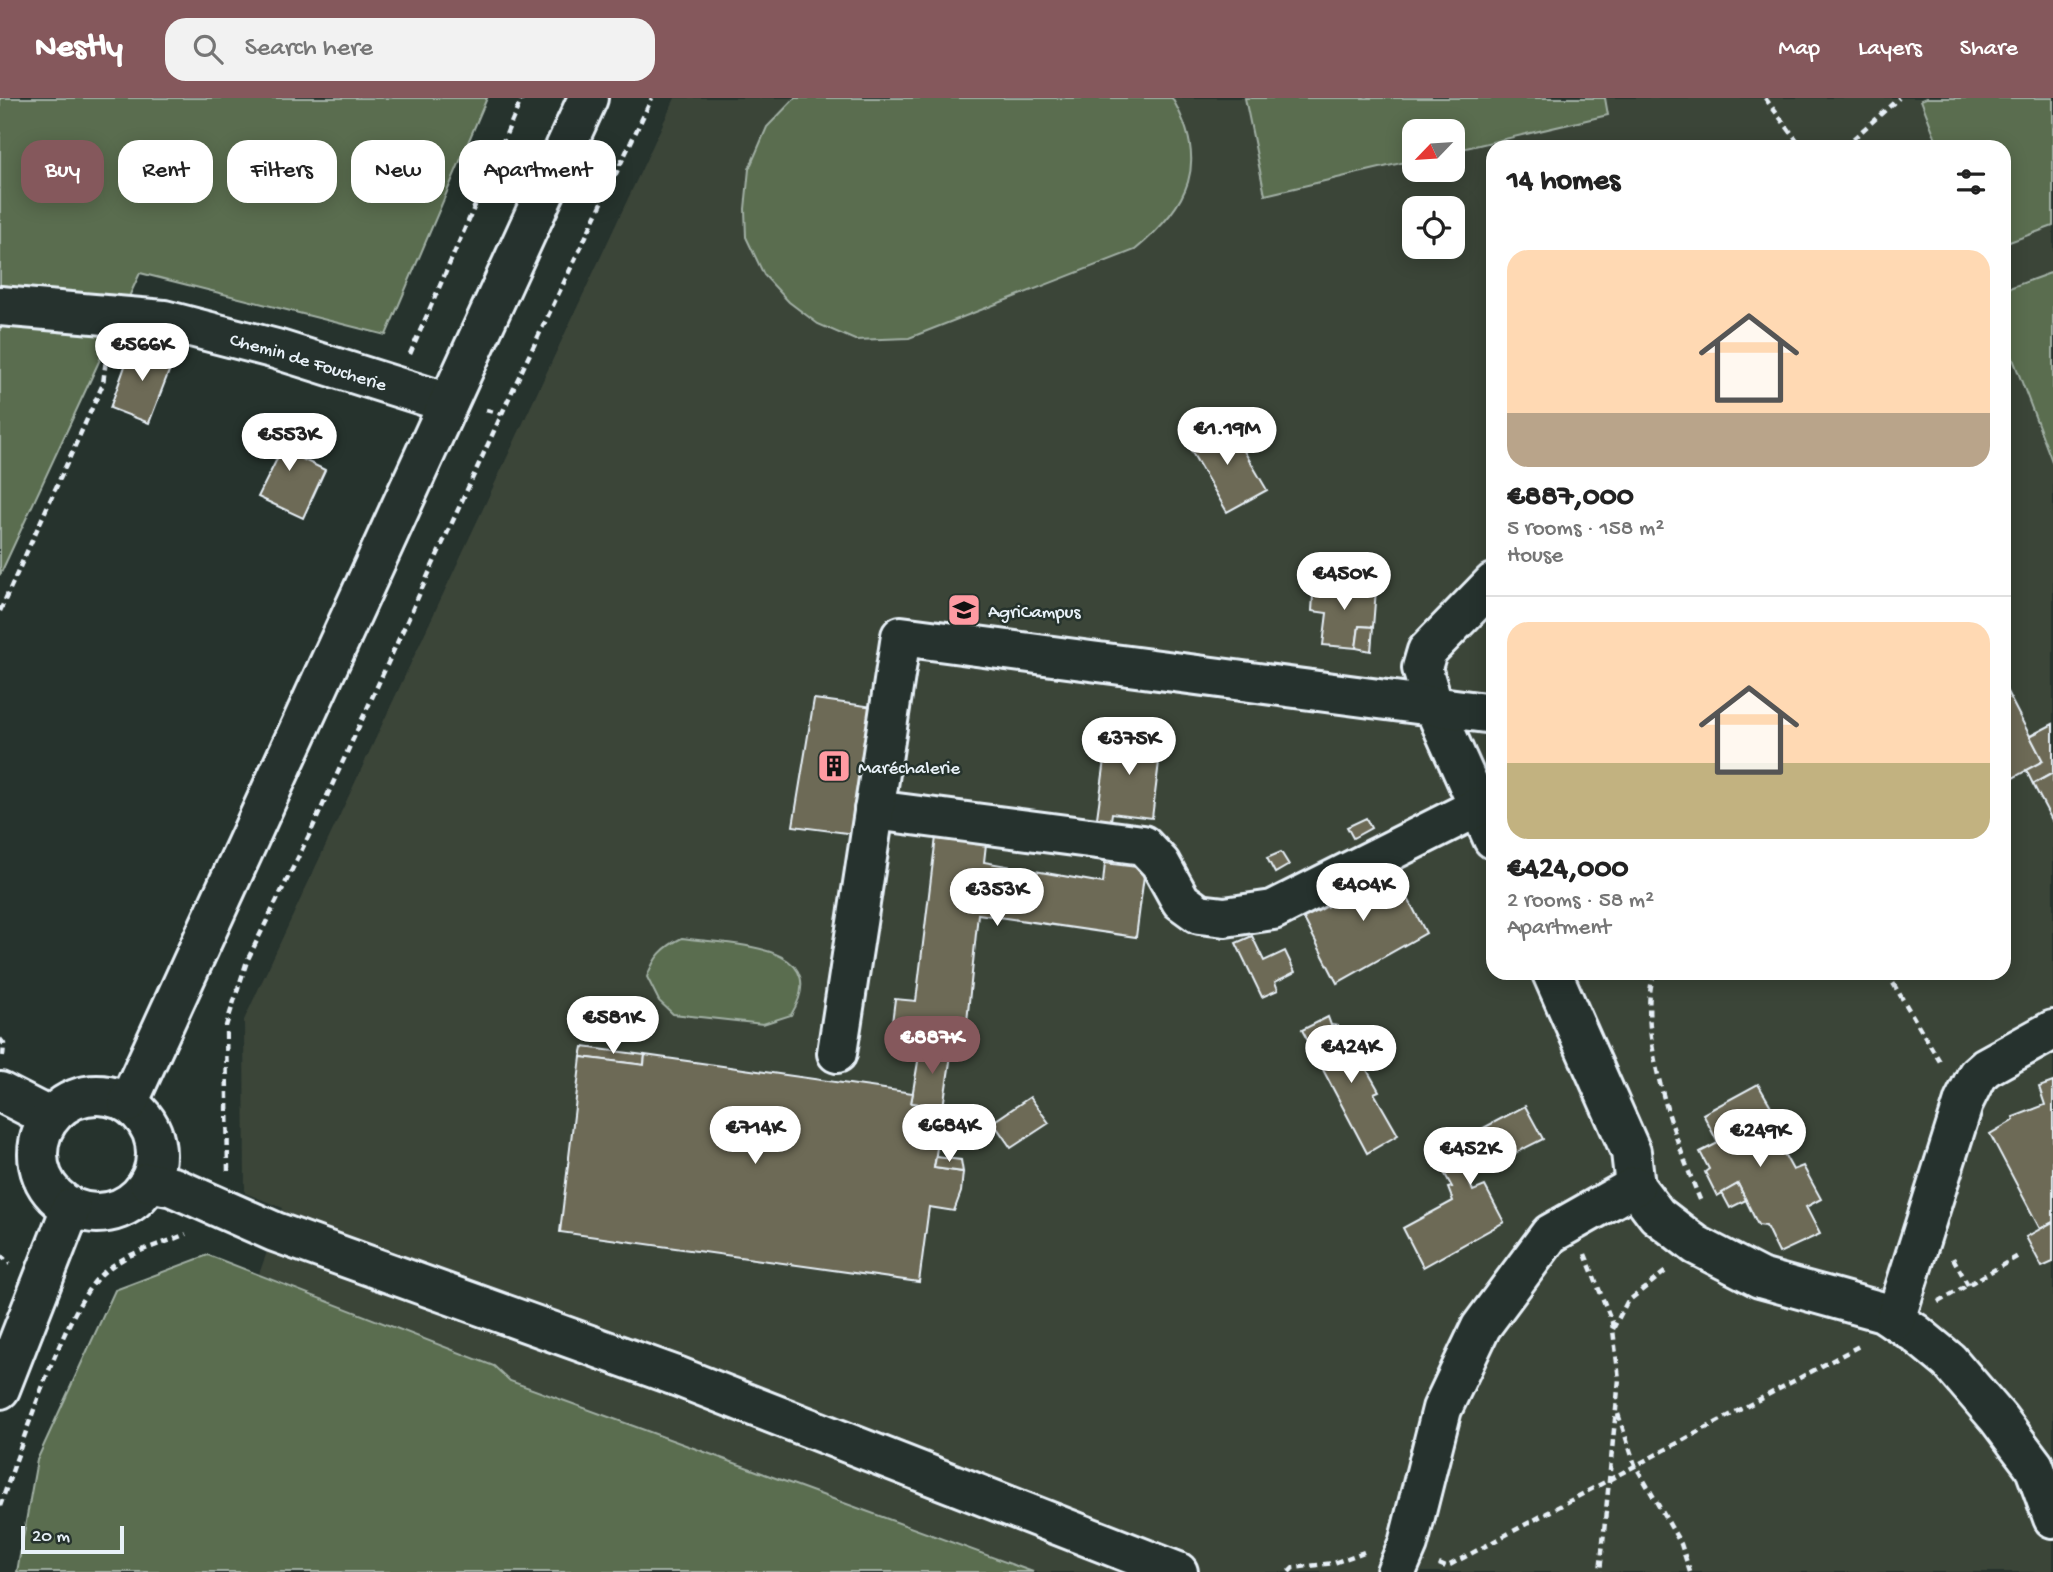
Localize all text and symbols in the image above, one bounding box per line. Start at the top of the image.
search box [165,18,655,81]
text: Nestly [35,30,123,68]
icon: search [189,30,227,68]
text: Search here [245,34,373,65]
text: Map [1778,35,1820,64]
text: Layers [1858,35,1922,64]
text: Share [1960,35,2018,64]
north arrow [1402,119,1465,182]
map controls [1402,119,1465,259]
chip: Buy [21,140,104,203]
chip: Rent [118,140,213,203]
chip: Filters [227,140,337,203]
chip: New [351,140,445,203]
chip: Apartment [459,140,616,203]
icon: filters [1952,163,1990,201]
text: 14 homes [1507,165,1620,200]
button: locate [1402,196,1465,259]
icon: home [1686,295,1812,421]
pin: €566K [93,324,191,383]
street label: Chemin de Foucherie [227,330,389,398]
text: €566K [111,332,173,359]
pin: €1.19M [1170,408,1284,467]
pin: €553K [240,414,338,473]
text: €1.19M [1194,416,1260,443]
text: €553K [258,422,320,449]
text: €887,000 [1507,481,1634,516]
text: 5 rooms · 158 m² [1507,516,1664,543]
text: House [1507,543,1563,570]
pin: €450K [1295,552,1393,612]
text: €450K [1313,561,1375,588]
school or university icon: AgriCampus [945,591,983,629]
place label: AgriCampus [988,602,1081,625]
icon: home [1686,667,1812,793]
pin: €375K [1080,718,1178,777]
text: €375K [1098,726,1160,753]
building icon: Maréchalerie [815,747,853,785]
place label: Maréchalerie [858,758,960,781]
text: €424,000 [1507,853,1628,888]
pin: €404K [1314,864,1412,923]
pin: €353K [948,868,1046,928]
text: €404K [1332,872,1394,899]
text: €353K [966,877,1028,904]
text: 2 rooms · 58 m² [1507,888,1654,915]
text: Apartment [1507,915,1611,942]
pin: €581K [564,996,662,1056]
text: €581K [583,1005,643,1032]
pin: €887K [883,1016,981,1076]
text: €887K [900,1025,964,1052]
pin: €424K [1302,1026,1400,1085]
text: €424K [1321,1034,1381,1061]
pin: €684K [900,1104,998,1164]
pin: €714K [706,1107,804,1166]
pin: €249K [1711,1110,1809,1169]
text: €684K [918,1113,980,1140]
text: €714K [726,1115,784,1142]
text: €249K [1730,1118,1790,1145]
pin: €452K [1421,1128,1519,1187]
text: €452K [1440,1136,1500,1163]
scale bar [21,1523,124,1555]
text: 20 m [32,1526,70,1549]

